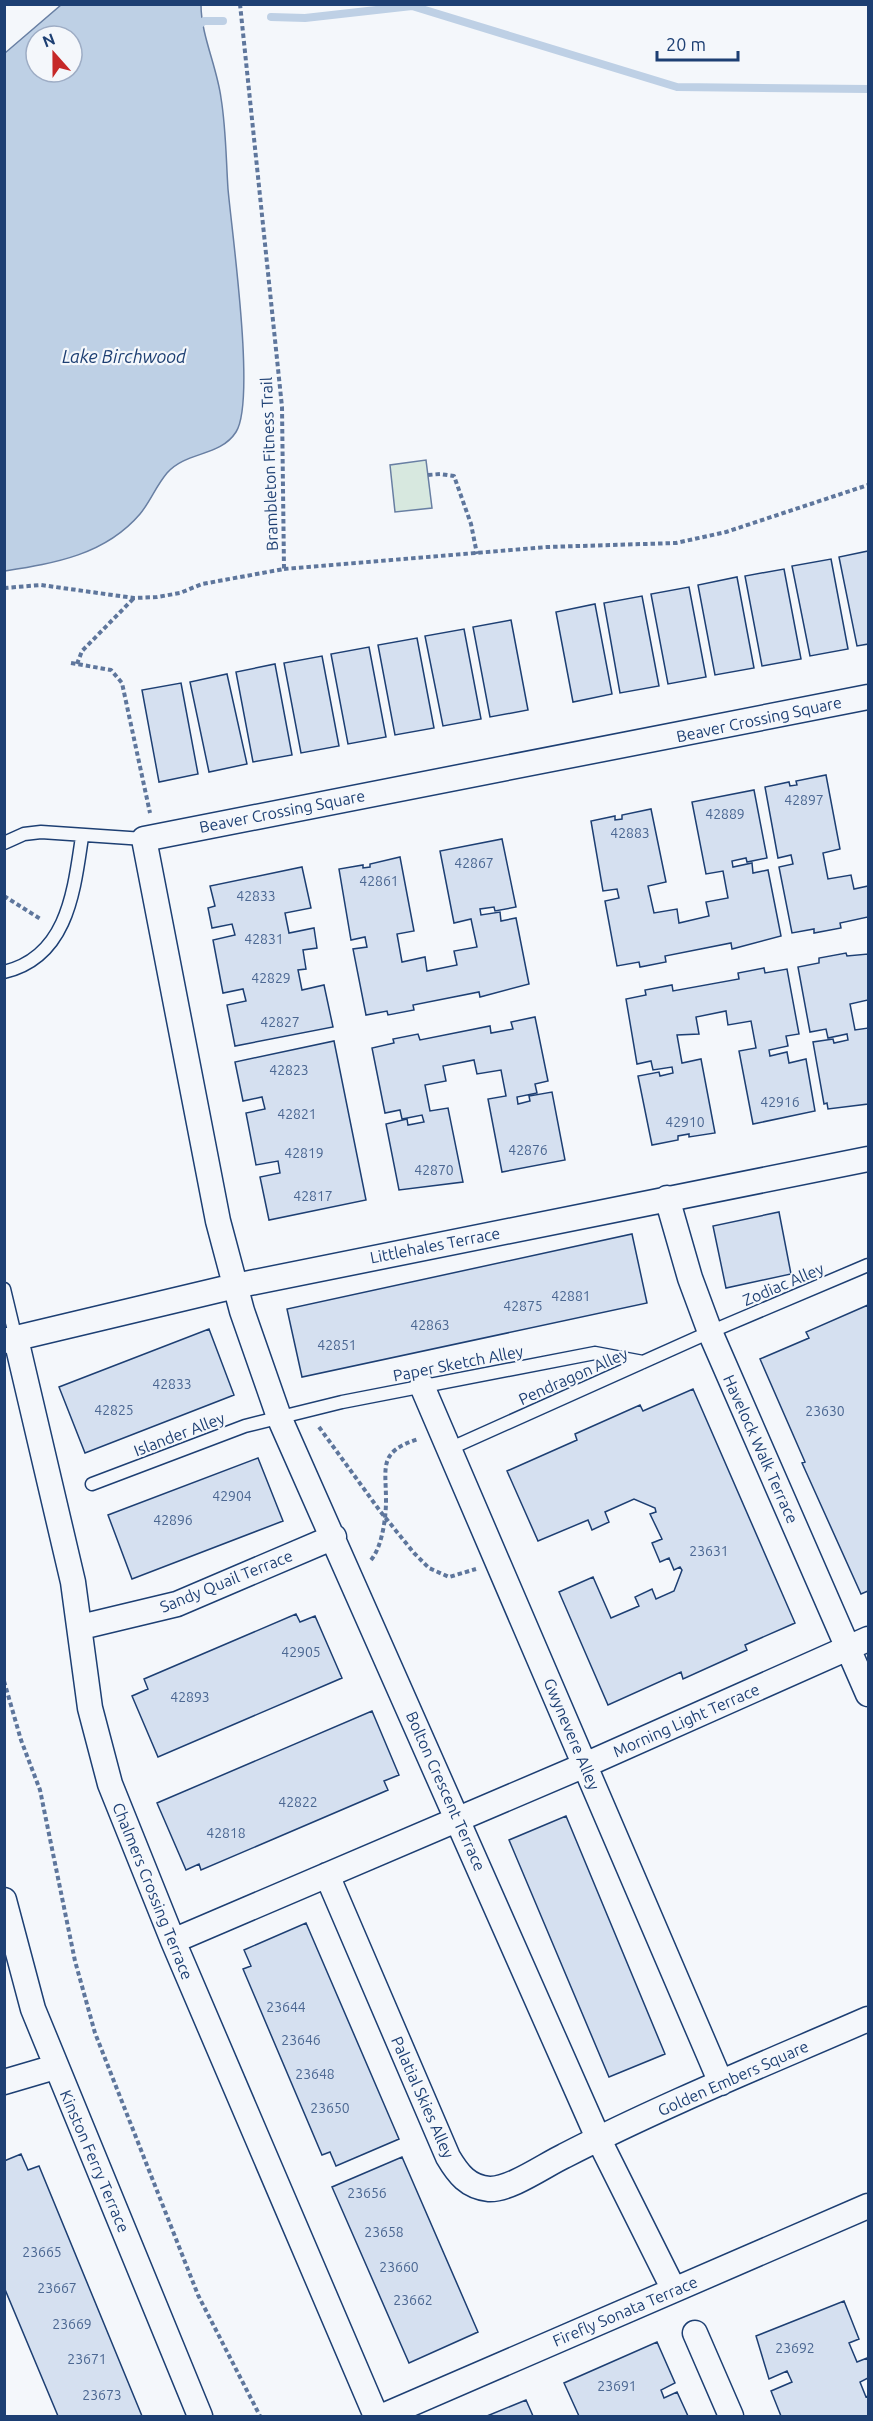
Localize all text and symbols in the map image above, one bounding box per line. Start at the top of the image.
north arrow [24,24,84,84]
scale bar [657,24,738,62]
text: N [40,29,57,51]
text: 20 m [666,34,706,54]
water label: Lake Birchwood [62,346,187,366]
street label: Brambleton Fitness Trail [257,377,281,551]
street label: Beaver Crossing Square [675,693,843,745]
street label: Beaver Crossing Square [198,786,366,836]
house number: 42897 [784,792,824,808]
house number: 42889 [705,806,745,822]
house number: 42883 [610,825,650,841]
house number: 42867 [454,855,494,871]
house number: 42861 [359,873,399,889]
house number: 42833 [236,888,276,904]
house number: 42831 [244,931,284,947]
house number: 42829 [251,970,291,986]
house number: 42827 [260,1014,300,1030]
house number: 42823 [269,1062,309,1078]
house number: 42916 [760,1094,800,1110]
house number: 42821 [277,1106,317,1122]
house number: 42910 [665,1114,705,1130]
house number: 42876 [508,1142,548,1158]
house number: 42819 [284,1145,324,1161]
house number: 42870 [414,1162,454,1178]
house number: 42817 [293,1188,333,1204]
street label: Littlehales Terrace [368,1224,502,1266]
street label: Zodiac Alley [740,1259,826,1309]
house number: 42881 [551,1288,591,1304]
house number: 42875 [503,1298,543,1314]
house number: 42863 [410,1317,450,1333]
house number: 42851 [317,1337,357,1353]
street label: Paper Sketch Alley [391,1341,525,1384]
street label: Pendragon Alley [516,1344,631,1408]
street label: Havelock Walk Terrace [720,1372,802,1526]
house number: 42833 [152,1376,192,1392]
house number: 42825 [94,1402,134,1418]
house number: 23630 [805,1403,845,1419]
street label: Islander Alley [131,1408,227,1460]
house number: 42904 [212,1488,252,1504]
house number: 42896 [153,1512,193,1528]
house number: 23631 [689,1543,729,1559]
street label: Sandy Quail Terrace [157,1546,295,1616]
house number: 42905 [281,1644,321,1660]
street label: Gwynevere Alley [540,1675,604,1793]
street label: Morning Light Terrace [610,1680,762,1760]
house number: 42893 [170,1689,210,1705]
street label: Bolton Crescent Terrace [403,1709,489,1873]
house number: 42822 [278,1794,318,1810]
street label: Chalmers Crossing Terrace [109,1800,197,1982]
house number: 42818 [206,1825,246,1841]
house number: 23644 [266,1999,306,2015]
house number: 23646 [281,2032,321,2048]
street label: Palatial Skies Alley [388,2033,458,2161]
street label: Golden Embers Square [655,2037,811,2119]
house number: 23648 [295,2066,335,2082]
street label: Kinston Ferry Terrace [57,2087,133,2235]
house number: 23650 [310,2100,350,2116]
house number: 23656 [347,2185,387,2201]
house number: 23658 [364,2224,404,2240]
house number: 23665 [22,2244,62,2260]
house number: 23660 [379,2259,419,2275]
street label: Firefly Sonata Terrace [550,2272,700,2350]
house number: 23667 [37,2280,77,2296]
house number: 23662 [393,2292,433,2308]
house number: 23669 [52,2316,92,2332]
house number: 23692 [775,2340,815,2356]
house number: 23671 [67,2351,107,2367]
house number: 23691 [597,2378,637,2394]
house number: 23673 [82,2387,122,2403]

